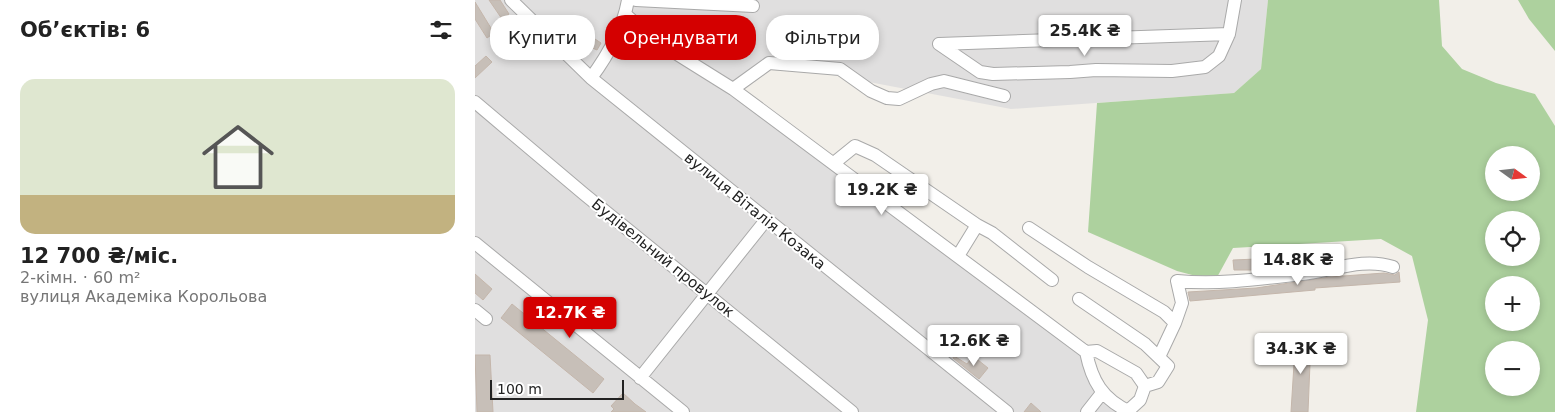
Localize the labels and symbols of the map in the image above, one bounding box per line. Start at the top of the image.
pin: 25.4K ₴ [1039,15,1131,57]
north arrow [1485,146,1540,201]
street label: вулиця Віталія Козака [681,149,829,273]
pin: 19.2K ₴ [836,174,928,216]
street label: Будівельний провулок [588,195,738,321]
pin: 14.8K ₴ [1252,244,1344,286]
pin: 12.7K ₴ [524,296,616,339]
pin: 12.6K ₴ [928,324,1020,367]
pin: 34.3K ₴ [1255,332,1347,375]
scale bar [490,377,624,400]

